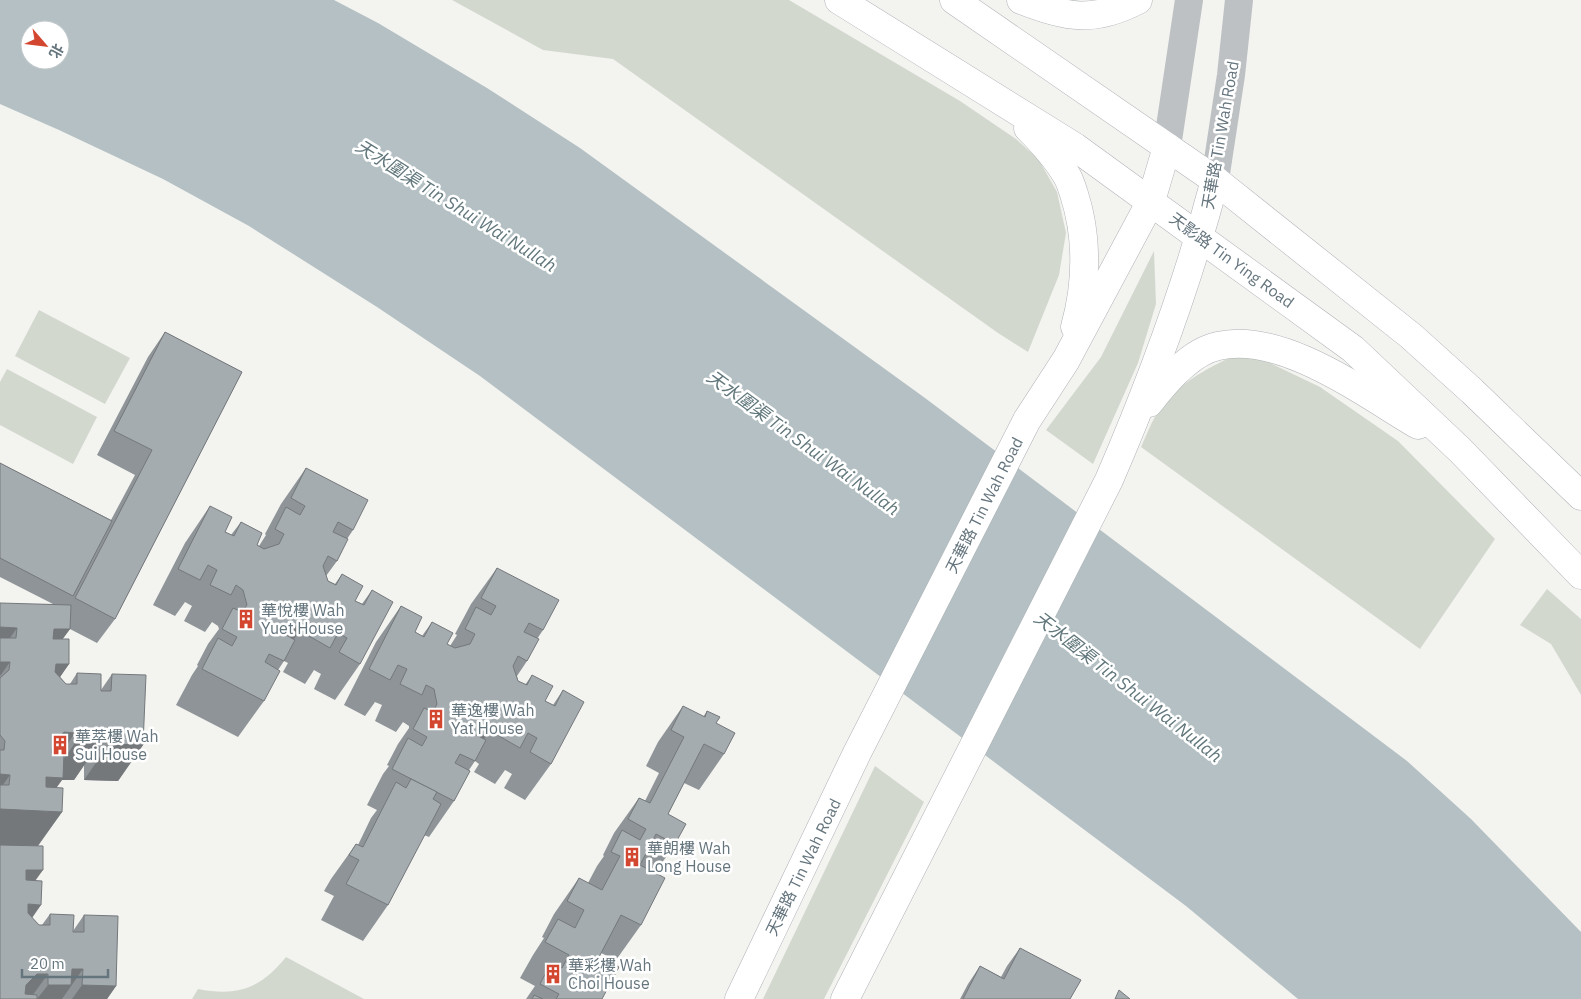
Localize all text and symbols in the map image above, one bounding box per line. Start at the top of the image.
north arrow [20,20,70,70]
text: 北 [45,41,68,62]
street label: 天華路 Tin Wah Road [1197,59,1243,211]
water label: 天水圍渠 Tin Shui Wai Nullah [352,134,561,277]
street label: 天影路 Tin Ying Road [1166,208,1298,312]
water label: 天水圍渠 Tin Shui Wai Nullah [703,365,904,520]
street label: 天華路 Tin Wah Road [941,434,1027,576]
place label: 華悅樓 Wah Yuet House [261,600,345,638]
water label: 天水圍渠 Tin Shui Wai Nullah [1030,606,1227,767]
building icon: 華悅樓 Wah Yuet House [235,608,257,630]
place label: 華逸樓 Wah Yat House [451,700,535,738]
building icon: 華逸樓 Wah Yat House [425,708,447,730]
place label: 華萃樓 Wah Sui House [75,726,159,764]
building icon: 華萃樓 Wah Sui House [49,734,71,756]
street label: 天華路 Tin Wah Road [761,795,845,939]
place label: 華朗樓 Wah Long House [647,838,731,876]
building icon: 華朗樓 Wah Long House [621,846,643,868]
scale bar [22,946,109,978]
text: 20 m [30,954,65,973]
place label: 華彩樓 Wah Choi House [568,955,652,993]
building icon: 華彩樓 Wah Choi House [542,963,564,985]

